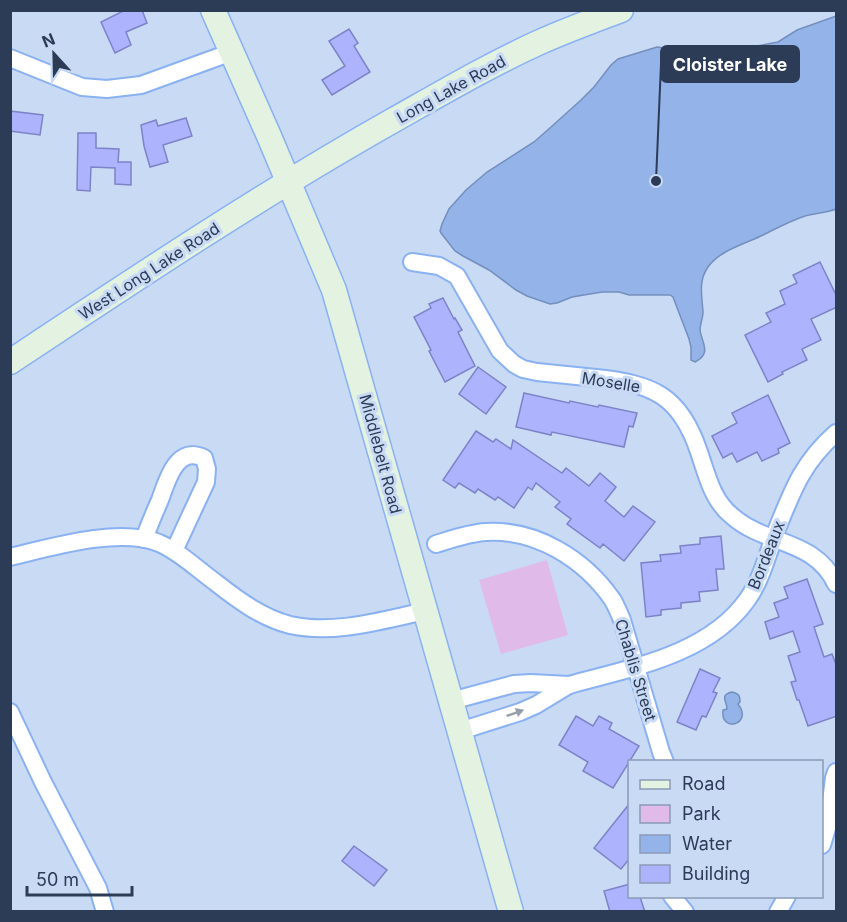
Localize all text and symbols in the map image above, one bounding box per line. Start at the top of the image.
north arrow [24,24,84,84]
text: N [39,29,58,52]
callout: Cloister Lake [661,46,799,82]
street label: Long Lake Road [393,51,509,127]
text: Cloister Lake [673,54,787,75]
street label: West Long Lake Road [75,218,223,324]
street label: Moselle [580,368,642,396]
street label: Middlebelt Road [355,392,407,516]
street label: Bordeaux [743,517,789,592]
street label: Chablis Street [611,616,661,724]
one-way arrow [507,708,525,718]
legend [628,760,823,898]
text: Road [682,773,725,794]
text: Park [682,803,721,824]
text: Water [682,833,732,854]
scale bar [27,859,132,897]
text: Building [682,863,750,884]
text: 50 m [36,869,79,890]

